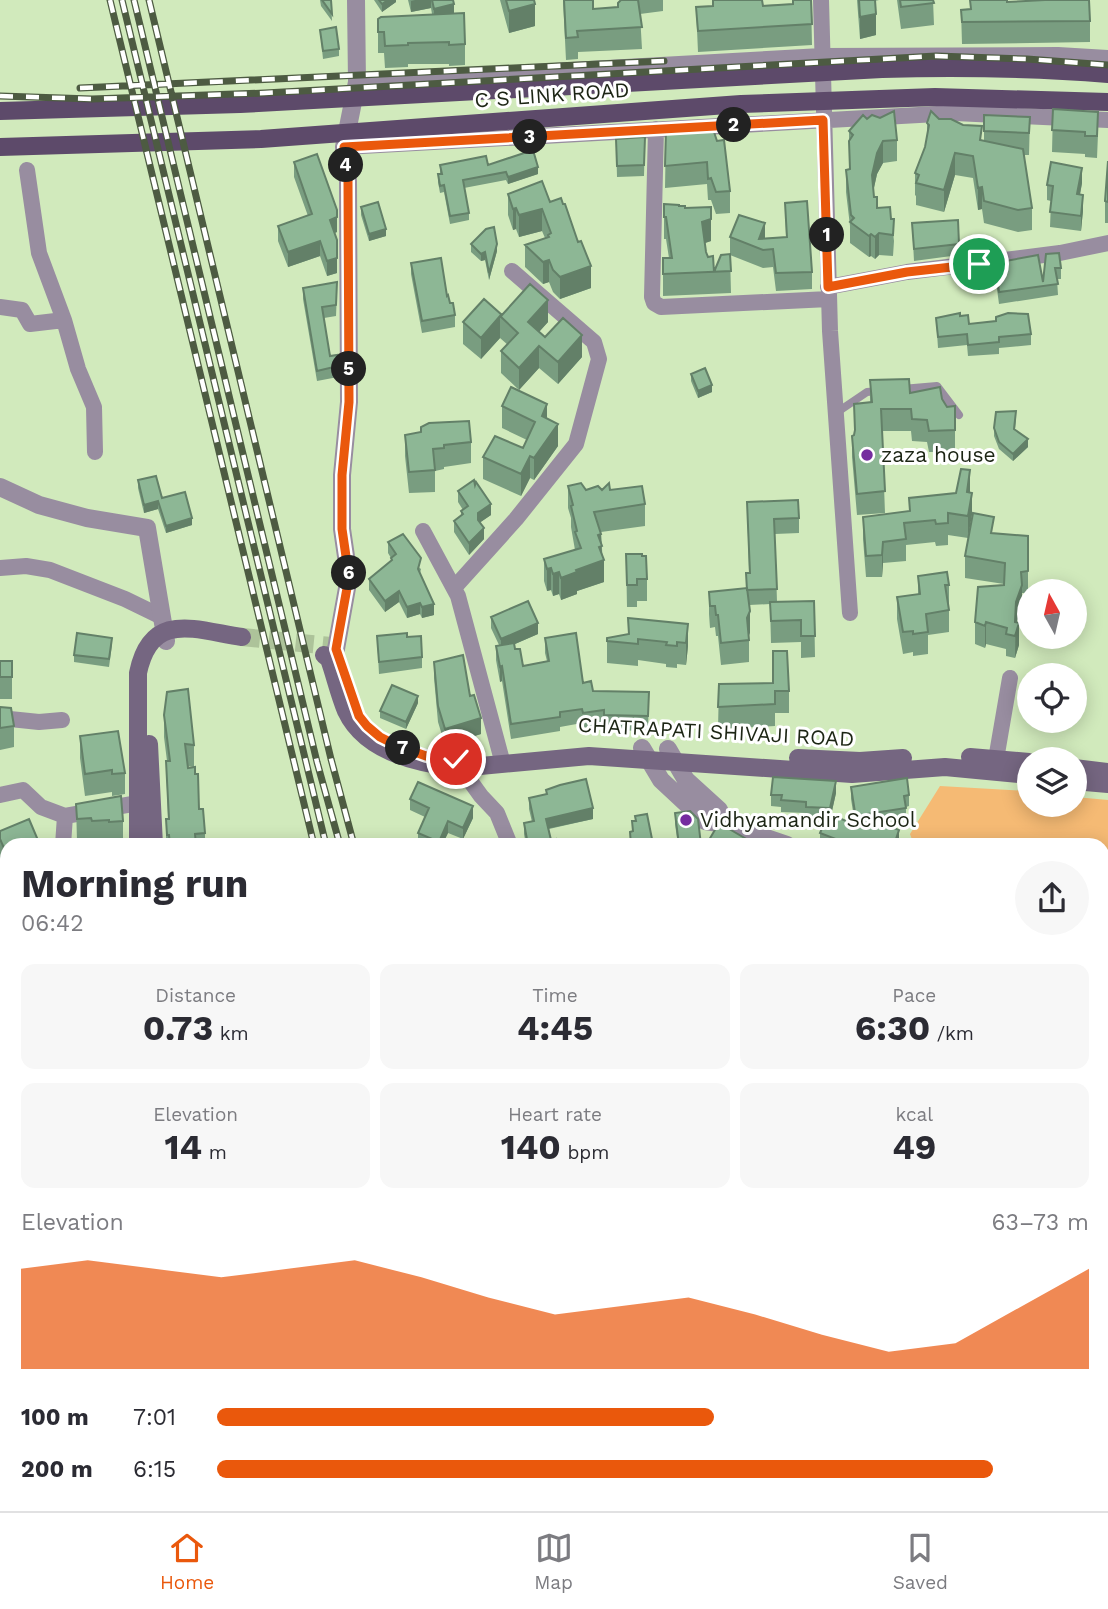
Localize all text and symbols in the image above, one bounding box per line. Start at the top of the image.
street label: C S LINK ROAD [474,77,630,112]
pin: 2 [716,108,752,142]
text: 2 [728,113,739,136]
pin: 3 [512,120,548,154]
text: 3 [524,125,535,148]
pin: 4 [328,148,364,182]
text: 4 [339,153,352,176]
pin: 1 [810,218,844,252]
text: 1 [822,223,831,246]
pin [949,234,1009,294]
icon: arrive [960,245,998,283]
pin: 5 [332,352,366,386]
text: 5 [343,357,354,380]
place label: zaza house [881,442,996,467]
marker: zaza house [859,447,875,463]
pin: 6 [332,556,366,590]
text: 6 [343,561,354,584]
north arrow [1017,579,1087,649]
map controls [1017,579,1087,817]
button: locate [1017,663,1087,733]
street label: CHATRAPATI SHIVAJI ROAD [577,712,855,751]
pin [426,729,486,789]
pin: 7 [386,730,420,766]
text: 7 [397,736,408,759]
icon: check [437,740,475,778]
button: layers [1017,747,1087,817]
place label: Vidhyamandir School [700,807,917,832]
marker: Vidhyamandir School [678,812,694,828]
button: share [1015,861,1089,935]
text: Morning run [21,862,248,906]
text: 06:42 [21,910,84,937]
text: Distance [155,984,236,1007]
text: Time [532,984,578,1007]
text: Pace [892,984,936,1007]
text: 0.73 [143,1007,213,1049]
text: 4:45 [517,1007,593,1049]
text: 6:30 [855,1007,930,1049]
text: km [213,1022,249,1045]
text: /km [930,1022,974,1045]
text: Elevation [153,1103,238,1126]
text: Heart rate [508,1103,602,1126]
text: kcal [896,1103,933,1126]
text: 14 [165,1126,202,1168]
text: 140 [501,1126,561,1168]
text: 49 [892,1126,936,1168]
text: m [202,1141,227,1164]
text: bpm [561,1141,609,1164]
text: Elevation [21,1209,124,1236]
text: 63–73 m [992,1209,1089,1236]
text: 100 m [21,1404,89,1431]
text: 7:01 [133,1404,176,1431]
text: 200 m [21,1456,93,1483]
text: 6:15 [133,1456,176,1483]
tab: Home [160,1529,214,1594]
tab: Map [534,1529,573,1594]
tab: Saved [893,1529,948,1594]

